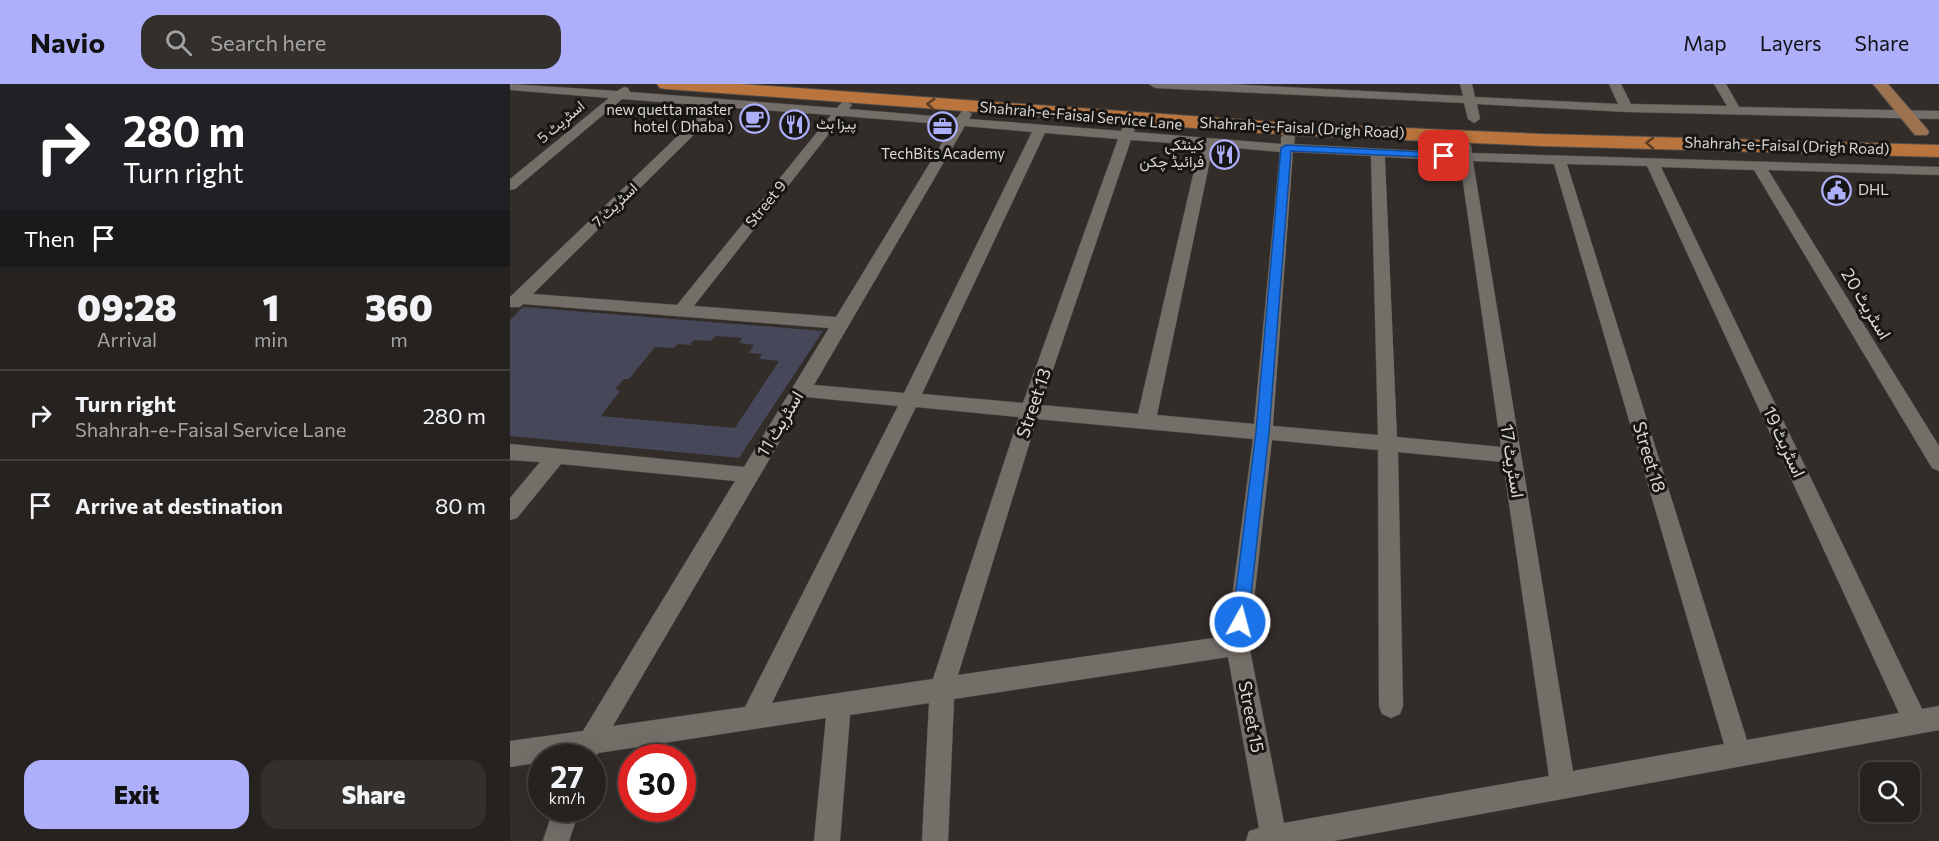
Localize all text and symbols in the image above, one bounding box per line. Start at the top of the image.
search box [141,15,561,69]
text: Navio [30,25,105,59]
icon: search [162,26,195,59]
text: Search here [210,29,326,56]
text: Map [1683,30,1727,55]
text: Layers [1760,30,1822,55]
text: Share [1855,30,1909,55]
street label: اسٹریٹ 5 [533,96,588,147]
street label: Shahrah-e-Faisal Service Lane [979,97,1183,133]
one-way arrow [926,98,935,111]
place label: new quetta master hotel ( Dhaba ) [606,100,733,135]
cafe icon: new quetta master hotel ( Dhaba ) [738,103,770,135]
text: 280 m [123,104,245,156]
icon: right [24,108,102,186]
restaurant icon: پیزا ہٹ [779,108,811,140]
office icon: TechBits Academy [927,111,959,143]
street label: Shahrah-e-Faisal (Drigh Road) [1199,113,1405,141]
place label: پیزا ہٹ [816,114,856,134]
pin [1418,130,1469,181]
street label: Shahrah-e-Faisal (Drigh Road) [1684,132,1890,158]
place label: کینٹکی فرائیڈ چکن [1139,135,1204,172]
one-way arrow [1645,136,1654,149]
restaurant icon: کینٹکی فرائیڈ چکن [1209,138,1241,170]
icon: arrive [1427,139,1460,172]
place label: TechBits Academy [881,144,1005,162]
text: Turn right [123,156,243,189]
public building icon: DHL [1821,174,1853,206]
street label: Street 9 [741,177,789,230]
street label: اسٹریٹ 7 [588,179,641,231]
place label: DHL [1858,180,1889,198]
icon: arrive [87,222,120,255]
text: Then [24,225,75,252]
street label: اسٹریٹ 20 [1836,264,1897,343]
text: 09:28 [77,284,177,328]
text: 1 [263,284,279,328]
text: 360 [365,284,433,328]
text: Arrival [97,327,157,351]
text: min [254,327,288,351]
text: m [390,327,408,351]
street label: Street 13 [1011,365,1055,440]
street label: اسٹریٹ 11 [751,387,808,461]
text: Turn right [75,390,176,417]
icon: right [24,399,57,432]
text: 280 m [423,402,486,429]
street label: اسٹریٹ 19 [1758,403,1811,481]
text: Shahrah-e-Faisal Service Lane [75,417,346,441]
street label: Street 18 [1629,419,1671,495]
street label: اسٹریٹ 17 [1495,422,1530,499]
icon: arrive [24,489,57,522]
text: Arrive at destination [75,492,283,519]
text: 80 m [435,492,486,519]
position arrow [1208,590,1272,654]
street label: Street 15 [1234,679,1270,754]
speed limit sign: 30 [618,744,696,822]
text: 27 [550,757,584,794]
button: Exit [24,760,249,829]
button: Share [261,760,486,829]
map controls [1860,762,1920,822]
button: search [1860,762,1920,822]
text: km/h [549,789,585,807]

